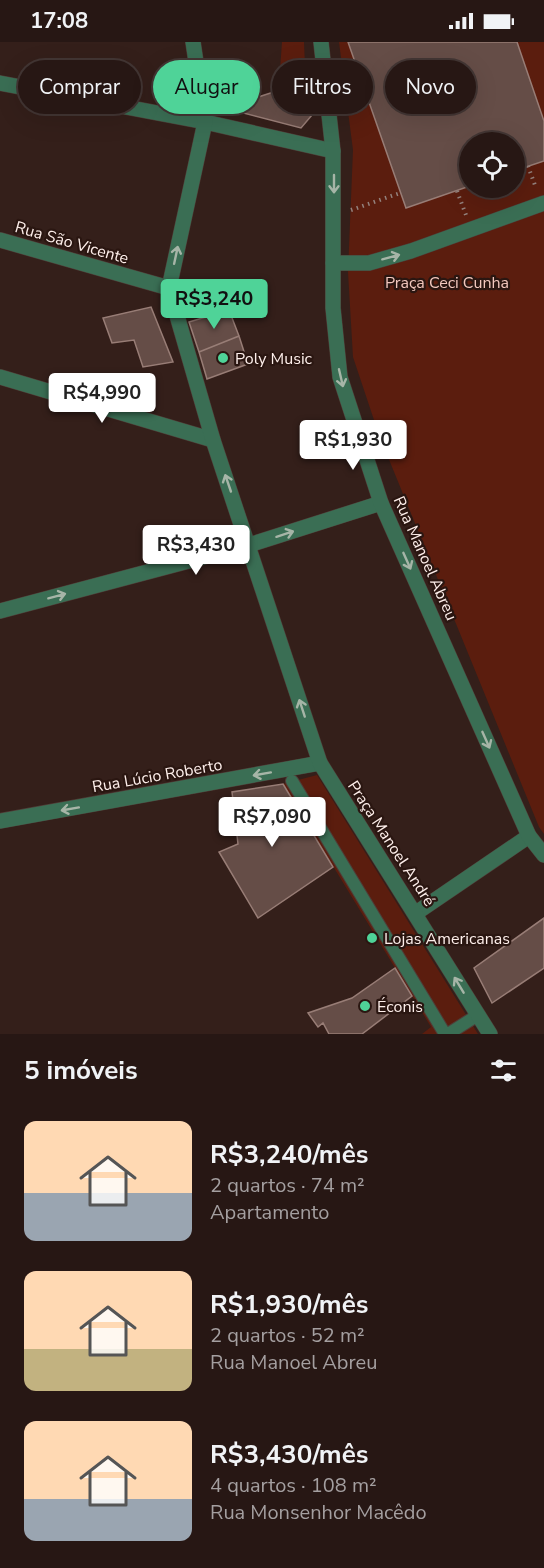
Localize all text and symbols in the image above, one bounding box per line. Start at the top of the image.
text: 17:08 [30,6,88,36]
chip: Comprar [18,60,141,114]
chip: Alugar [153,60,260,114]
chip: Filtros [272,60,373,114]
chip: Novo [385,60,476,114]
map controls [459,132,525,198]
button: locate [459,132,525,198]
one-way arrow [328,173,340,193]
street label: Rua São Vicente [12,216,131,270]
one-way arrow [171,246,182,265]
one-way arrow [381,250,400,262]
park label: Praça Ceci Cunha [385,272,509,294]
pin: R$3,240 [159,279,269,330]
text: R$3,240 [175,285,253,312]
place label: Poly Music [235,348,313,370]
marker: Poly Music [216,351,230,365]
one-way arrow [336,368,347,387]
pin: R$4,990 [47,373,157,424]
text: R$4,990 [63,379,141,406]
pin: R$1,930 [298,420,408,471]
text: R$1,930 [314,426,392,453]
one-way arrow [221,474,232,493]
street label: Rua Manoel Abreu [388,493,462,624]
pin: R$3,430 [141,525,251,576]
one-way arrow [275,528,294,539]
text: R$3,430 [157,531,235,558]
one-way arrow [402,552,413,570]
one-way arrow [47,590,66,602]
one-way arrow [295,699,306,718]
one-way arrow [481,730,492,748]
street label: Rua Lúcio Roberto [90,754,224,798]
one-way arrow [253,769,273,780]
street label: Praça Manoel André [342,776,440,911]
pin: R$7,090 [217,797,327,848]
text: R$7,090 [233,803,311,830]
one-way arrow [61,804,81,815]
place label: Lojas Americanas [384,928,510,950]
marker: Lojas Americanas [365,931,379,945]
one-way arrow [453,977,465,994]
place label: Éconis [377,996,423,1018]
marker: Éconis [358,999,372,1013]
text: 5 imóveis [24,1053,138,1088]
icon: filters [487,1054,520,1087]
text: R$3,240/mês [210,1137,368,1172]
icon: home [72,1145,144,1217]
text: 2 quartos · 74 m² [210,1172,365,1199]
text: Apartamento [210,1199,329,1226]
text: R$1,930/mês [210,1287,368,1322]
icon: home [72,1295,144,1367]
text: 2 quartos · 52 m² [210,1322,365,1349]
text: Rua Manoel Abreu [210,1349,377,1376]
text: R$3,430/mês [210,1437,368,1472]
icon: home [72,1445,144,1517]
text: 4 quartos · 108 m² [210,1472,377,1499]
text: Rua Monsenhor Macêdo [210,1499,427,1526]

